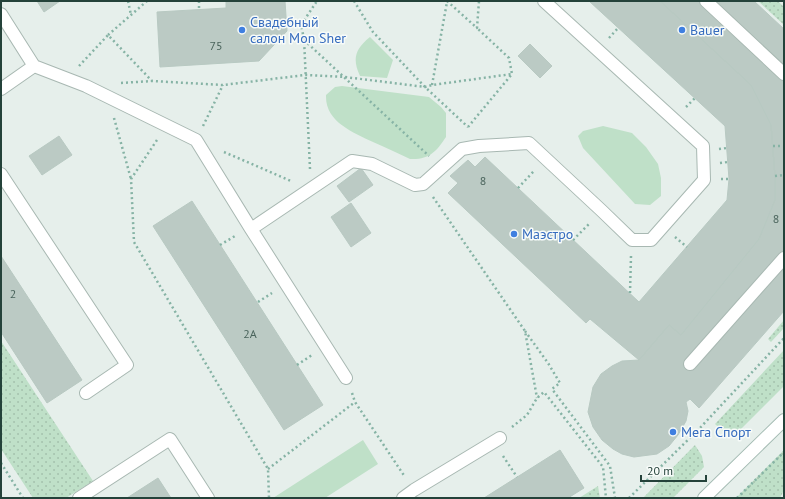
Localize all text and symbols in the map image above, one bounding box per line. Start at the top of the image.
place label: Свадебный салон Mon Sher [250,13,346,47]
place label: Bauer [690,21,725,39]
marker: Свадебный салон Mon Sher [237,25,247,35]
marker: Bauer [677,25,687,35]
house number: 75 [209,38,223,53]
house number: 8 [480,173,486,188]
house number: 8 [773,211,779,226]
place label: Маэстро [522,225,573,243]
marker: Маэстро [509,229,519,239]
house number: 2 [10,286,16,301]
house number: 2А [243,326,257,341]
place label: Мега Спорт [681,423,751,441]
marker: Мега Спорт [668,427,678,437]
scale bar [641,457,706,483]
text: 20 m [647,463,673,478]

